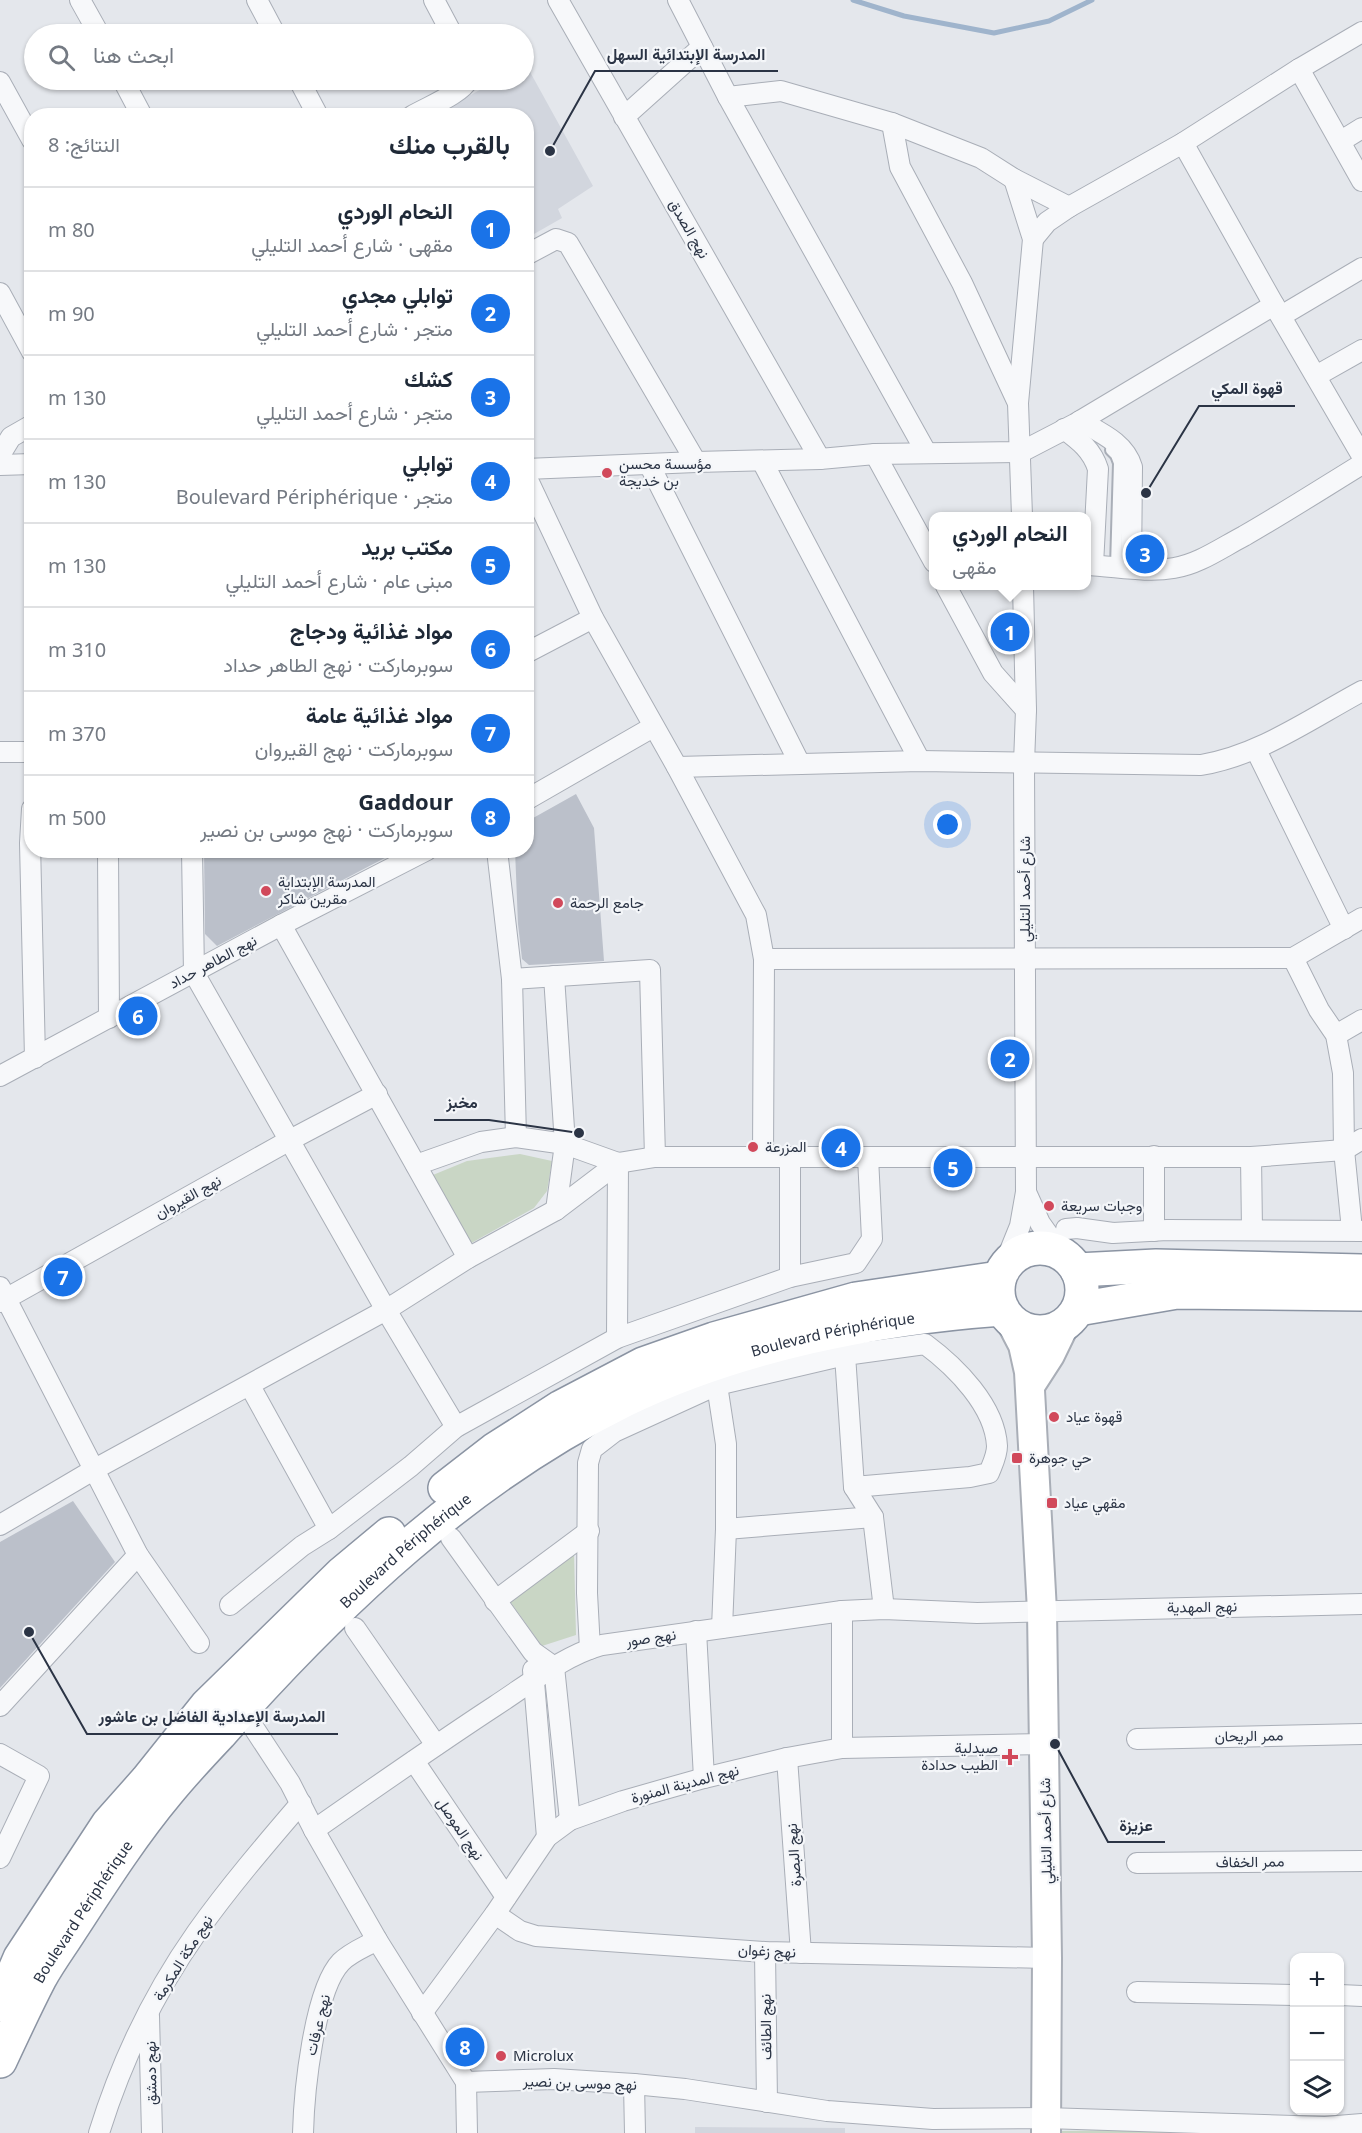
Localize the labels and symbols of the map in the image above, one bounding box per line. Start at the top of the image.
callout: المدرسة الإبتدائية السهل [595,37,778,71]
text: المدرسة الإبتدائية السهل [607,43,765,65]
street label: نهج الصدق [663,195,715,263]
callout: قهوة المكي [1199,372,1295,406]
text: قهوة المكي [1211,377,1283,402]
place label: مؤسسة محسن بن خديجة [619,453,712,491]
marker: مؤسسة محسن بن خديجة [600,466,614,480]
pin: 3 [1126,532,1164,576]
pin: 1 [990,610,1030,654]
your location [933,810,962,839]
street label: شارع أحمد التليلي [1014,836,1038,942]
place label: المدرسة الإبتداية مقرين شاكر [277,871,376,909]
marker: المدرسة الإبتداية مقرين شاكر [259,884,273,898]
place label: جامع الرحمة [570,892,644,914]
marker: جامع الرحمة [551,896,565,910]
street label: نهج الطاهر حداد [165,930,261,994]
pin: 6 [118,994,158,1038]
pin: 2 [990,1036,1030,1082]
callout: مخبز [434,1086,489,1120]
text: مخبز [445,1091,478,1113]
pin: 4 [822,1126,860,1170]
place label: المزرعة [765,1136,807,1156]
marker: المزرعة [746,1140,760,1154]
pin: 5 [934,1146,972,1190]
street label: نهج القيروان [151,1170,225,1224]
place label: وجبات سريعة [1061,1195,1143,1215]
marker: وجبات سريعة [1042,1199,1056,1213]
pin: 7 [44,1254,82,1300]
street label: Boulevard Périphérique [748,1307,916,1361]
place label: قهوة عياد [1066,1406,1122,1426]
marker: قهوة عياد [1047,1410,1061,1424]
place label: حي جوهرة [1029,1447,1091,1471]
marker: حي جوهرة [1010,1451,1024,1465]
street label: Boulevard Périphérique [335,1488,475,1612]
place label: مقهي عياد [1064,1492,1126,1516]
marker: مقهي عياد [1045,1496,1059,1510]
street label: نهج المهدية [1167,1595,1237,1619]
street label: نهج صور [624,1624,677,1653]
callout: المدرسة الإعدادية الفاضل بن عاشور [87,1700,338,1734]
text: المدرسة الإعدادية الفاضل بن عاشور [98,1705,325,1727]
street label: ممر الريحان [1214,1724,1284,1746]
place label: صيدلية الطيب حدادة [921,1737,998,1774]
marker: صيدلية الطيب حدادة [1003,1750,1017,1764]
street label: نهج المدينة المنورة [629,1759,741,1809]
street label: شارع أحمد التليلي [1034,1777,1060,1884]
street label: نهج الموصل [431,1793,489,1865]
callout: عزيزة [1108,1808,1165,1842]
text: عزيزة [1119,1814,1153,1836]
street label: نهج البصرة [781,1823,807,1887]
street label: Boulevard Périphérique [28,1836,137,1986]
street label: ممر الخفاف [1215,1850,1285,1872]
street label: نهج مكة المكرمة [148,1911,218,2005]
street label: نهج زغوان [737,1938,797,1964]
street label: نهج عرفات [300,1992,336,2058]
street label: نهج الطائف [754,1994,778,2060]
pin: 8 [446,2024,484,2070]
street label: نهج دمشق [139,2041,163,2105]
place label: Microlux [513,2045,574,2065]
marker: Microlux [494,2049,508,2063]
street label: نهج موسى بن نصير [522,2070,637,2096]

